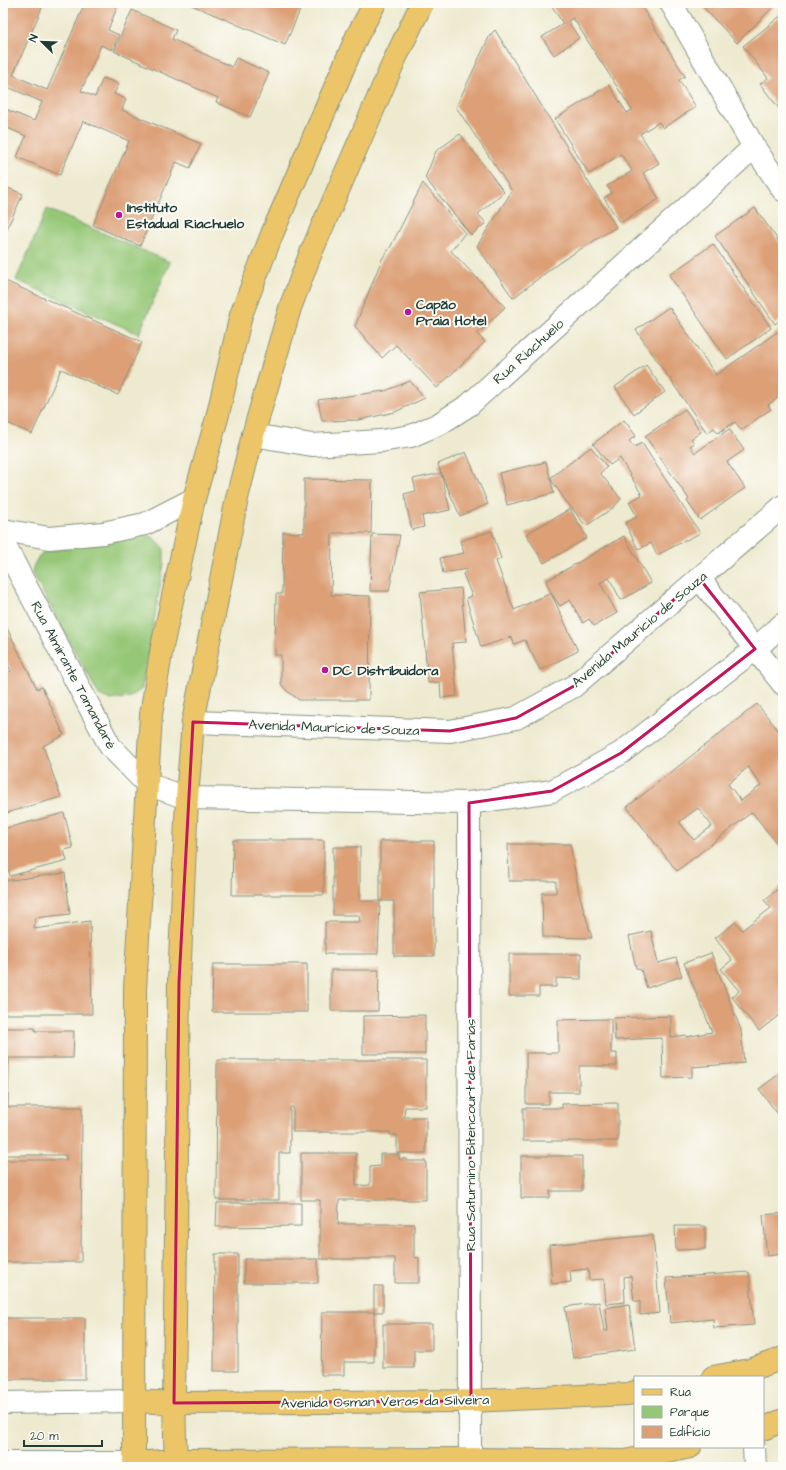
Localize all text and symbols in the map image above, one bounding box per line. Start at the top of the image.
north arrow [22,22,62,62]
text: N [25,32,42,44]
place label: Instituto Estadual Riachuelo [127,198,244,234]
marker: Instituto Estadual Riachuelo [114,210,124,220]
place label: Capão Praia Hotel [416,295,487,331]
marker: Capão Praia Hotel [403,307,413,317]
street label: Rua Riachuelo [489,314,569,389]
street label: Avenida Maurício de Souza [568,567,712,692]
street label: Rua Almirante Tamandaré [26,598,121,753]
place label: DC Distribuidora [333,661,439,681]
marker: DC Distribuidora [320,665,330,675]
street label: Avenida Maurício de Souza [248,715,420,741]
street label: Rua Saturnino Bitencourt de Farias [461,1019,481,1251]
legend [634,1376,764,1448]
text: Rua [670,1384,691,1401]
street label: Avenida Osman Veras da Silveira [280,1390,490,1414]
text: Parque [670,1404,710,1421]
scale bar [24,1422,102,1448]
text: Edifício [670,1424,710,1441]
text: 20 m [30,1428,59,1445]

